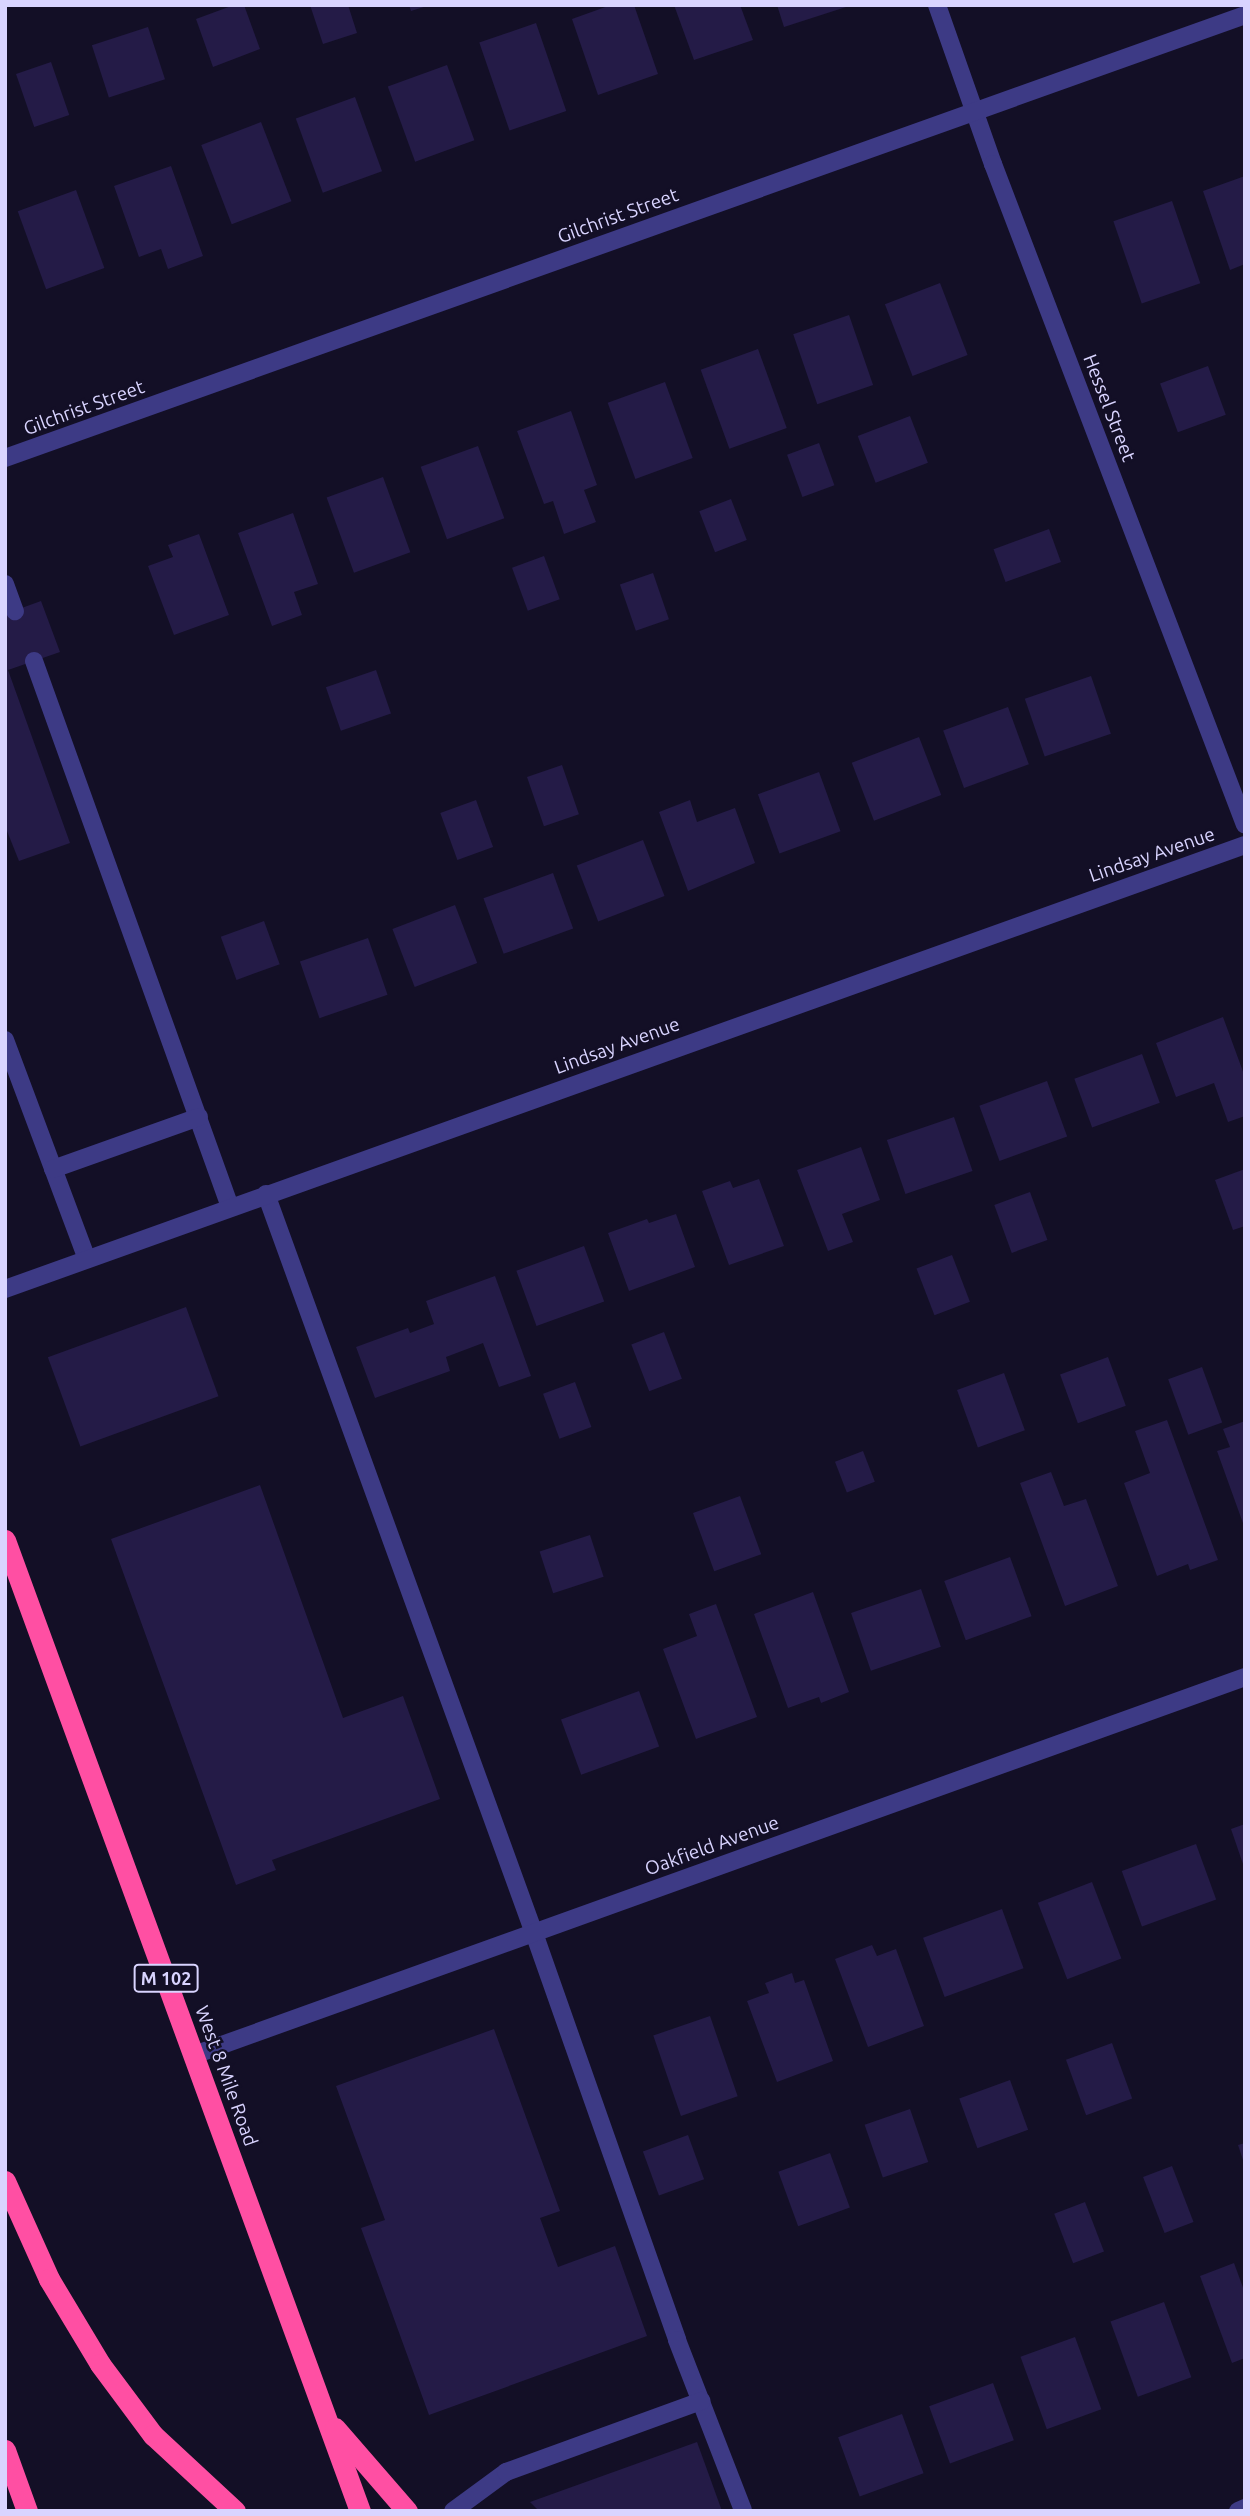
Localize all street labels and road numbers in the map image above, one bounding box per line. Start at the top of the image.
street label: Gilchrist Street [555,184,681,248]
street label: Hessel Street [1078,351,1140,465]
street label: Gilchrist Street [21,376,147,440]
street label: Lindsay Avenue [1086,823,1218,887]
street label: Lindsay Avenue [551,1013,683,1079]
street label: Oakfield Avenue [642,1811,782,1881]
road number: M 102 [133,1964,199,1992]
street label: West 8 Mile Road [190,2003,262,2149]

